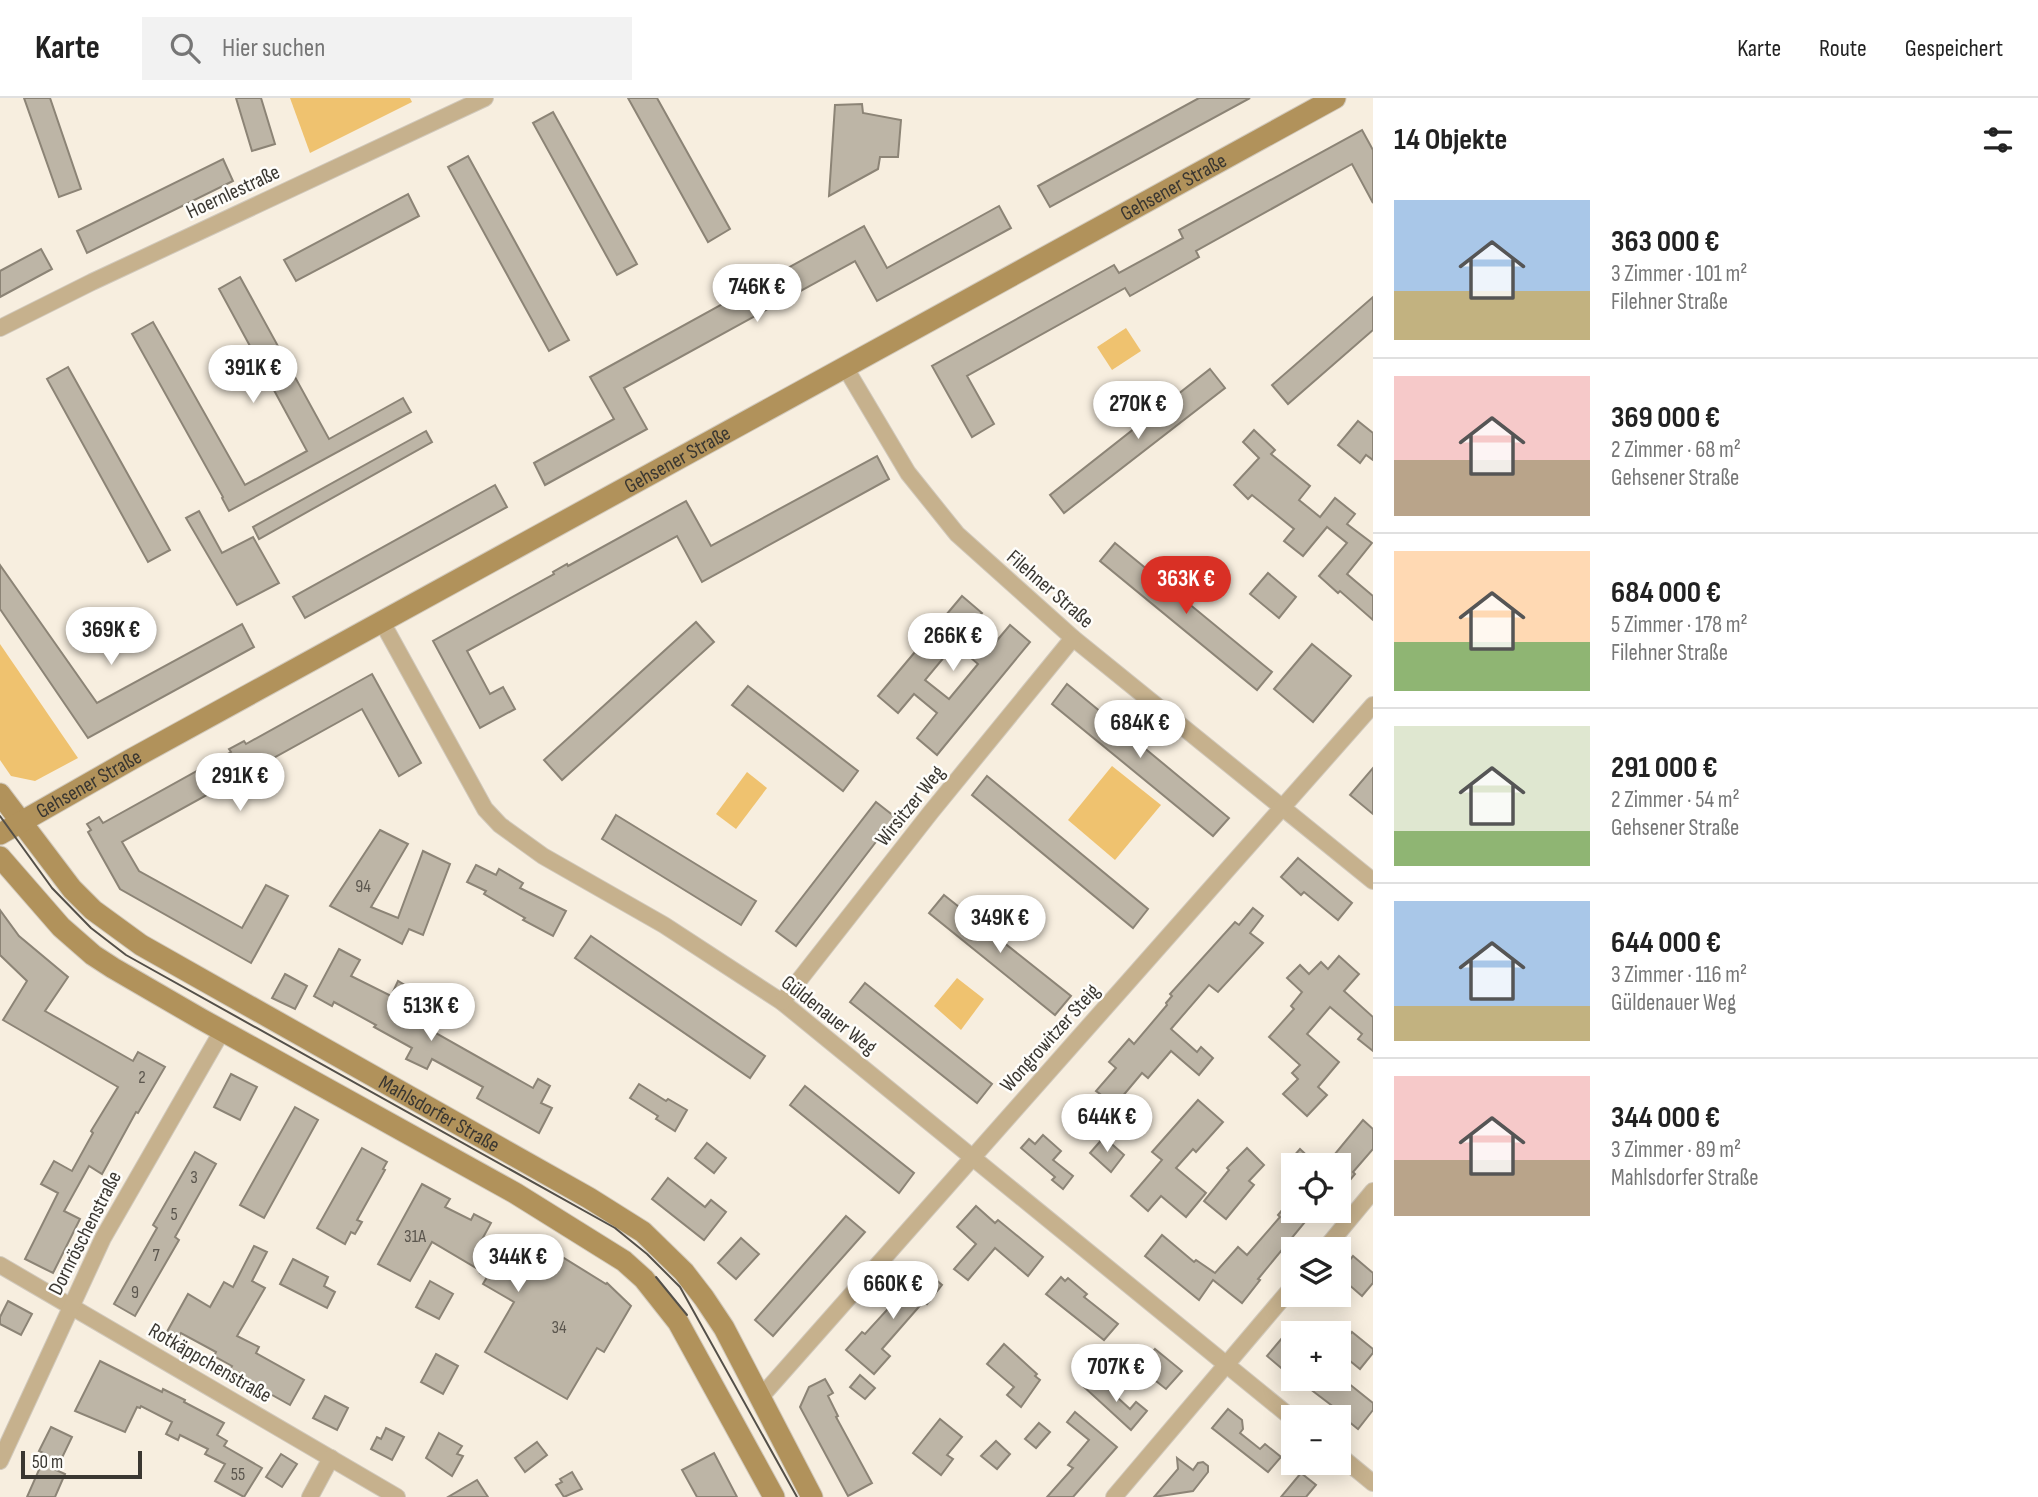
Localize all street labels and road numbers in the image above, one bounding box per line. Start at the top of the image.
street label: Gehsener Straße [1116,148,1231,226]
street label: Hoernlestraße [182,160,284,224]
street label: Gehsener Straße [620,420,735,499]
street label: Filehner Straße [1002,545,1098,633]
street label: Gehsener Straße [31,744,146,823]
street label: Wirsitzer Weg [870,761,950,851]
street label: Güldenauer Weg [776,970,882,1060]
street label: Wongrowitzer Steig [995,979,1105,1097]
street label: Mahlsdorfer Straße [375,1070,504,1158]
street label: Dornröschenstraße [43,1167,127,1299]
street label: Rotkäppchenstraße [144,1318,276,1408]

